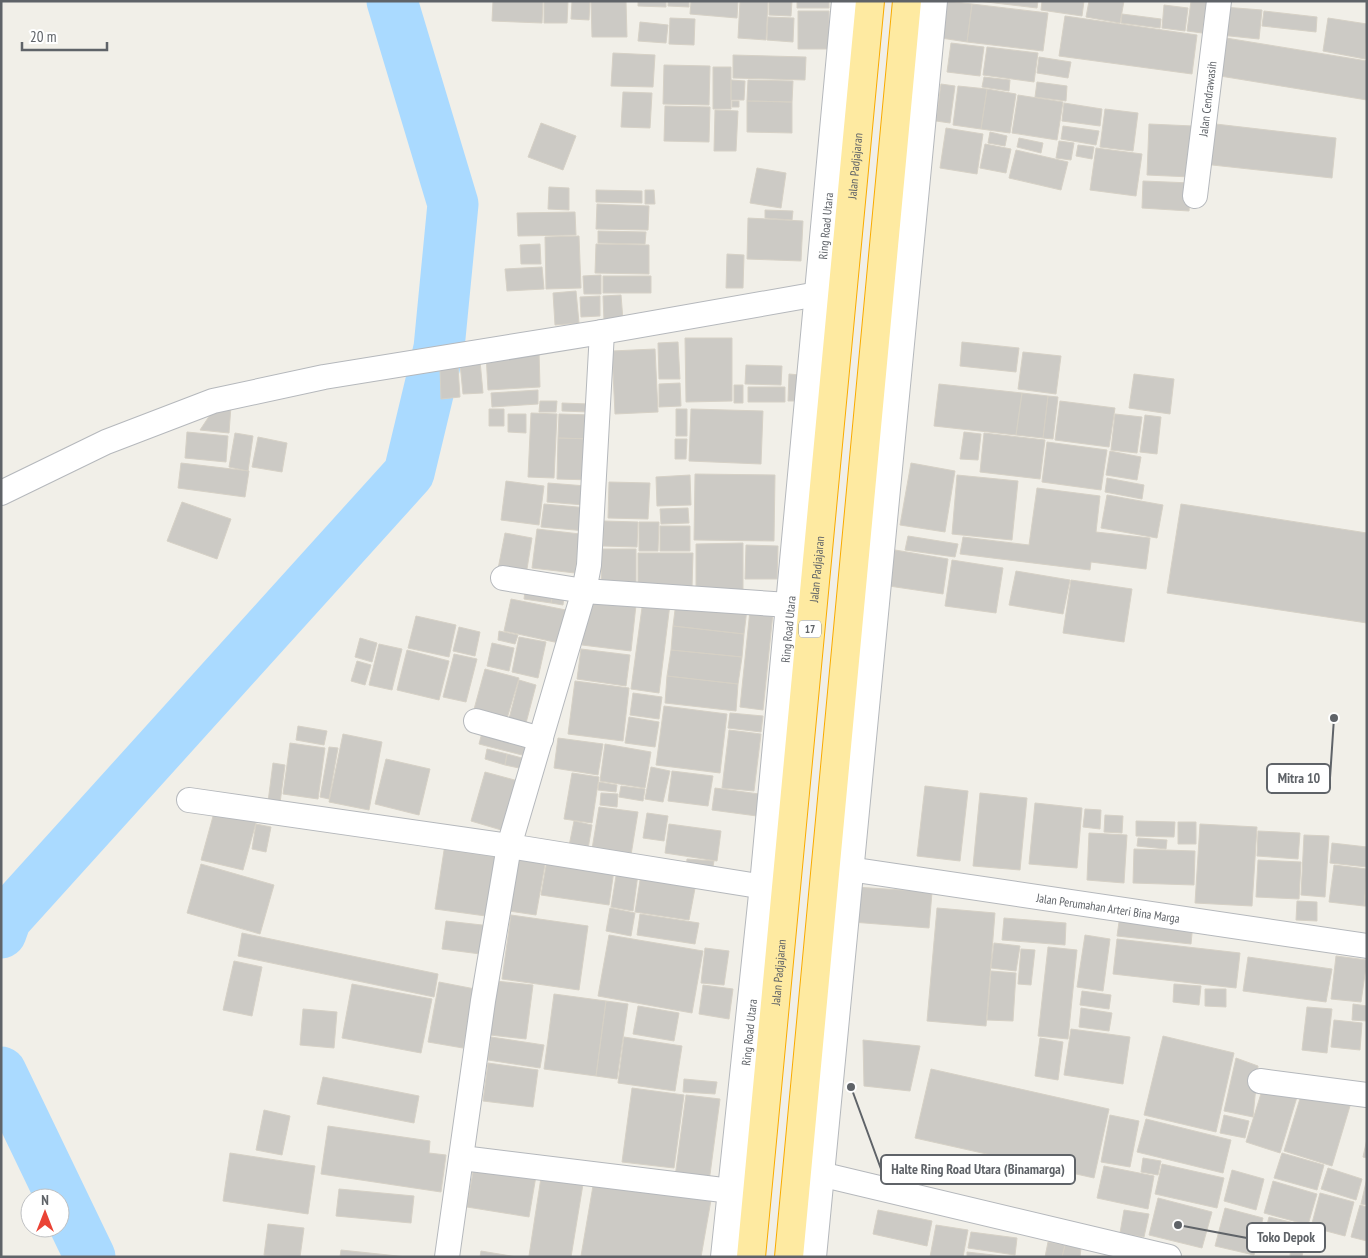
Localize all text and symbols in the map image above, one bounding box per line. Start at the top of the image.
scale bar [22,20,108,52]
text: 20 m [30,27,56,46]
street label: Jalan Cendrawasih [1195,60,1219,138]
street label: Jalan Padjajaran [844,132,865,201]
street label: Ring Road Utara [815,192,836,260]
street label: Jalan Padjajaran [805,535,827,604]
street label: Ring Road Utara [777,595,798,663]
road number: 17 [799,620,821,638]
callout: Mitra 10 [1267,764,1330,793]
text: Mitra 10 [1278,769,1321,787]
street label: Jalan Perumahan Arteri Bina Marga [1035,889,1181,926]
street label: Jalan Padjajaran [767,938,789,1007]
street label: Ring Road Utara [738,998,760,1066]
callout: Halte Ring Road Utara (Binamarga) [881,1155,1075,1184]
text: Halte Ring Road Utara (Binamarga) [891,1160,1065,1178]
north arrow [20,1188,70,1238]
text: N [41,1191,49,1209]
callout: Toko Depok [1247,1223,1325,1252]
text: Toko Depok [1257,1228,1315,1246]

